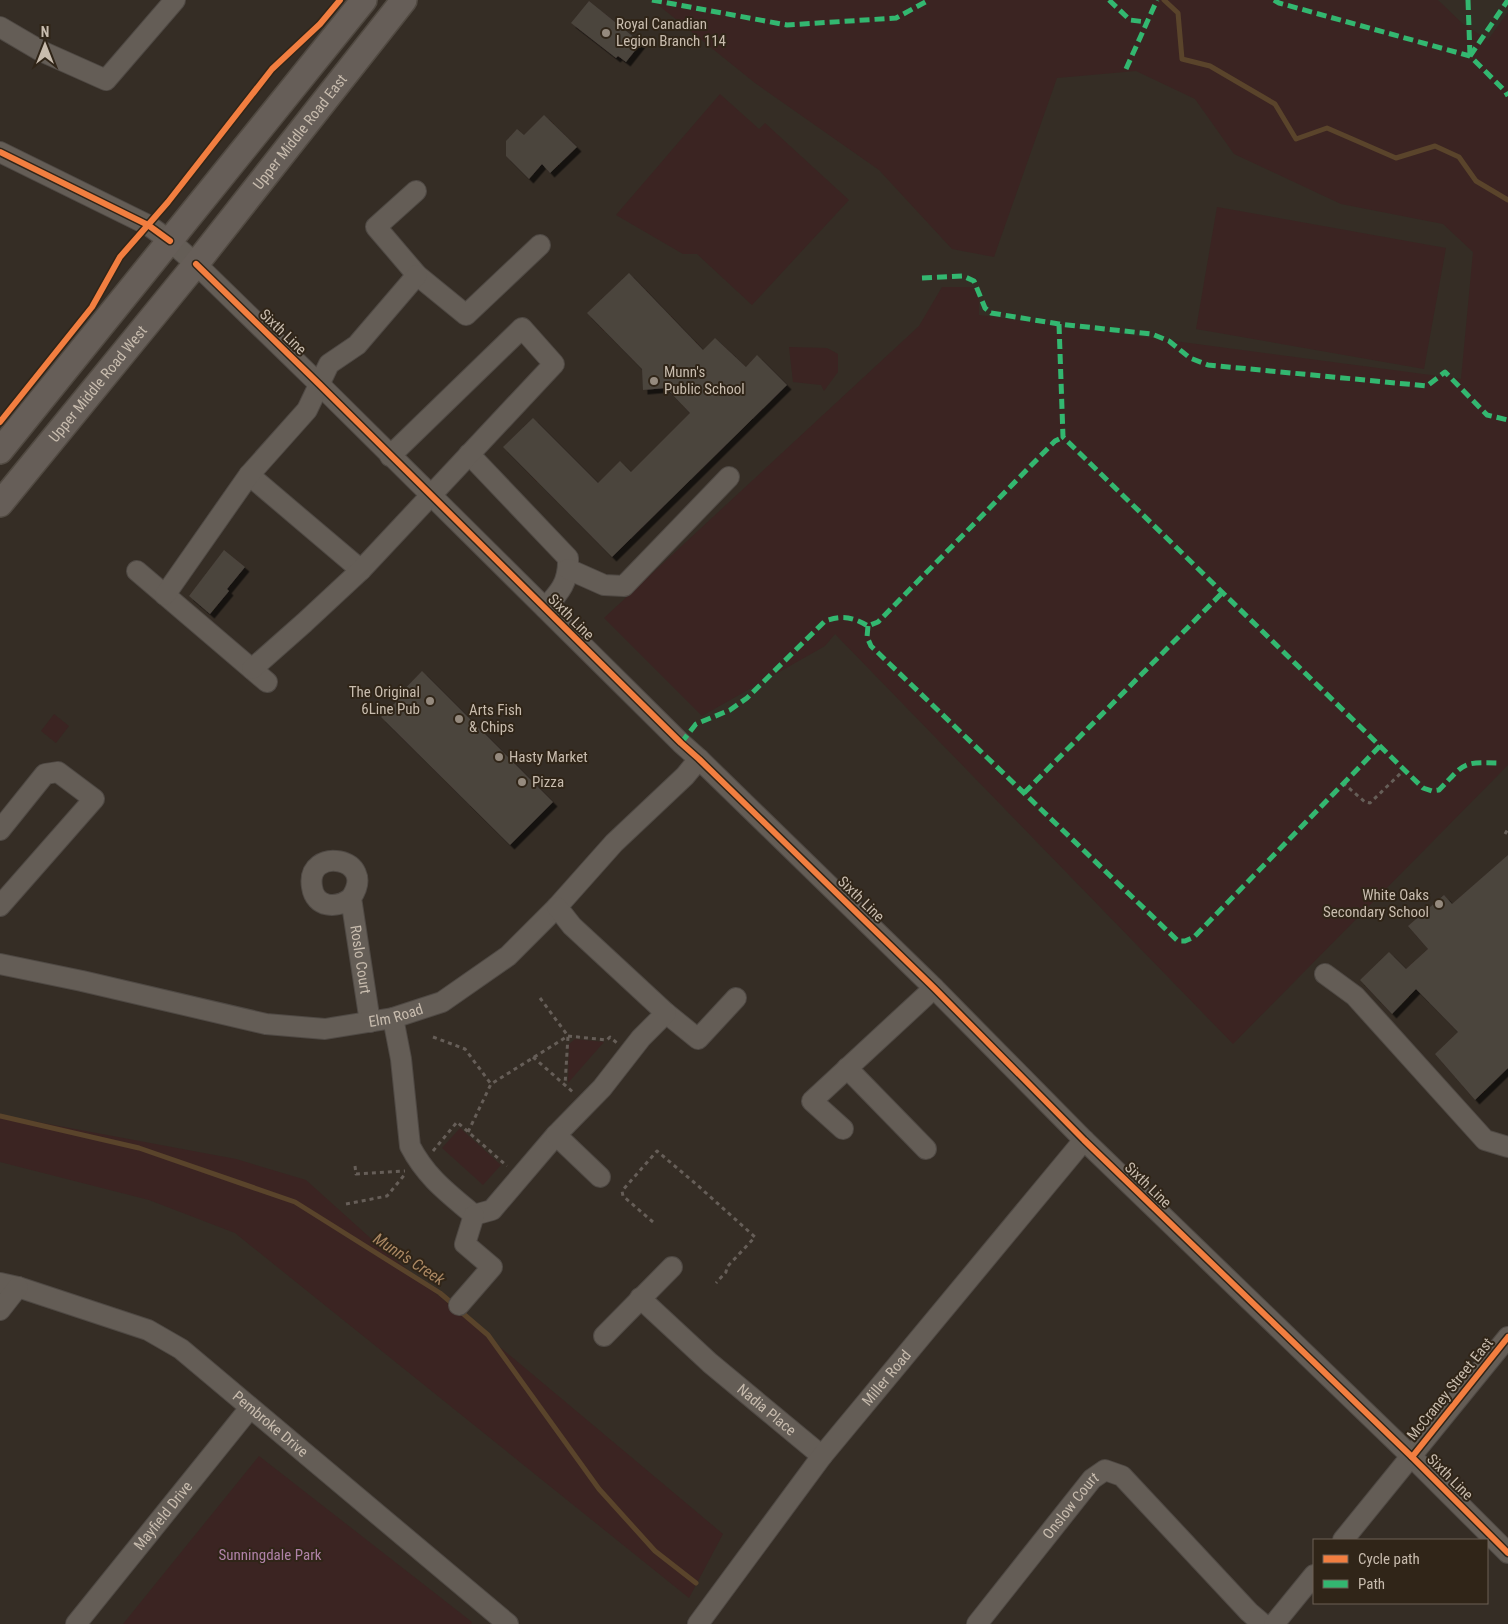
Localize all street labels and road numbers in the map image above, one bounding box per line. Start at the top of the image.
street label: Upper Middle Road East [249,71,351,193]
street label: Sixth Line [256,305,310,359]
street label: Upper Middle Road West [45,322,151,446]
street label: Sixth Line [544,590,598,644]
street label: Sixth Line [834,872,888,926]
street label: Roslo Court [346,924,375,995]
street label: Elm Road [367,1000,425,1031]
street label: Sixth Line [1121,1158,1175,1212]
street label: McCraney Street East [1403,1334,1497,1444]
street label: Miller Road [858,1347,915,1410]
street label: Nadia Place [733,1380,800,1440]
street label: Pembroke Drive [229,1387,312,1461]
street label: Sixth Line [1423,1450,1477,1504]
street label: Onslow Court [1039,1468,1102,1543]
street label: Mayfield Drive [130,1478,196,1554]

